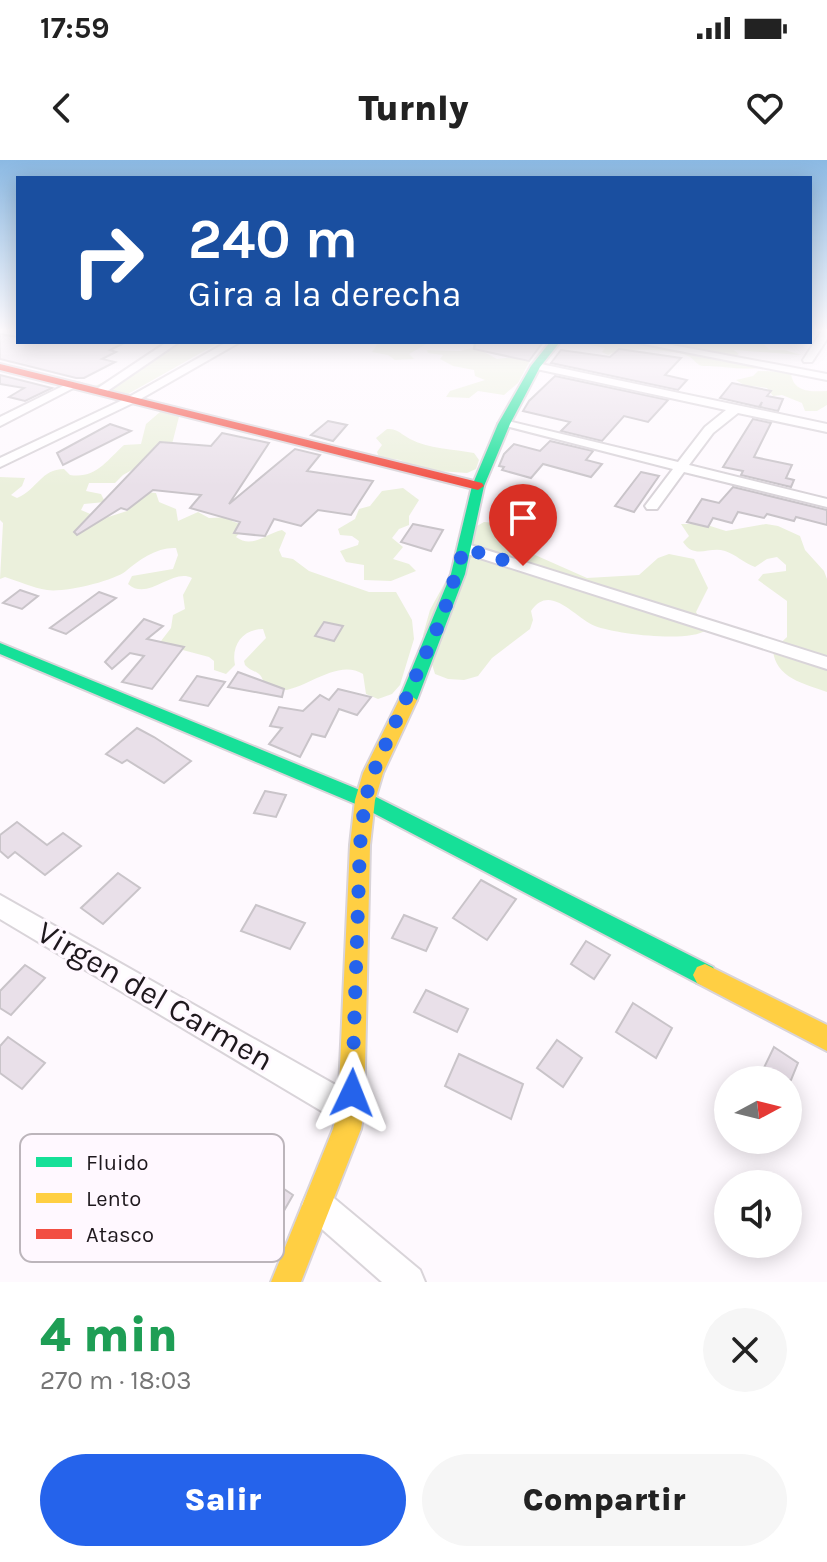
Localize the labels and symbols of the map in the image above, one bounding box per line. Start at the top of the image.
pin [489,484,557,566]
street label: Virgen del Carmen [30,913,280,1079]
position arrow [310,1051,394,1135]
north arrow [714,1066,802,1154]
legend [20,1134,284,1262]
text: Fluido [86,1150,149,1176]
text: Lento [86,1186,141,1212]
text: Atasco [86,1222,154,1248]

